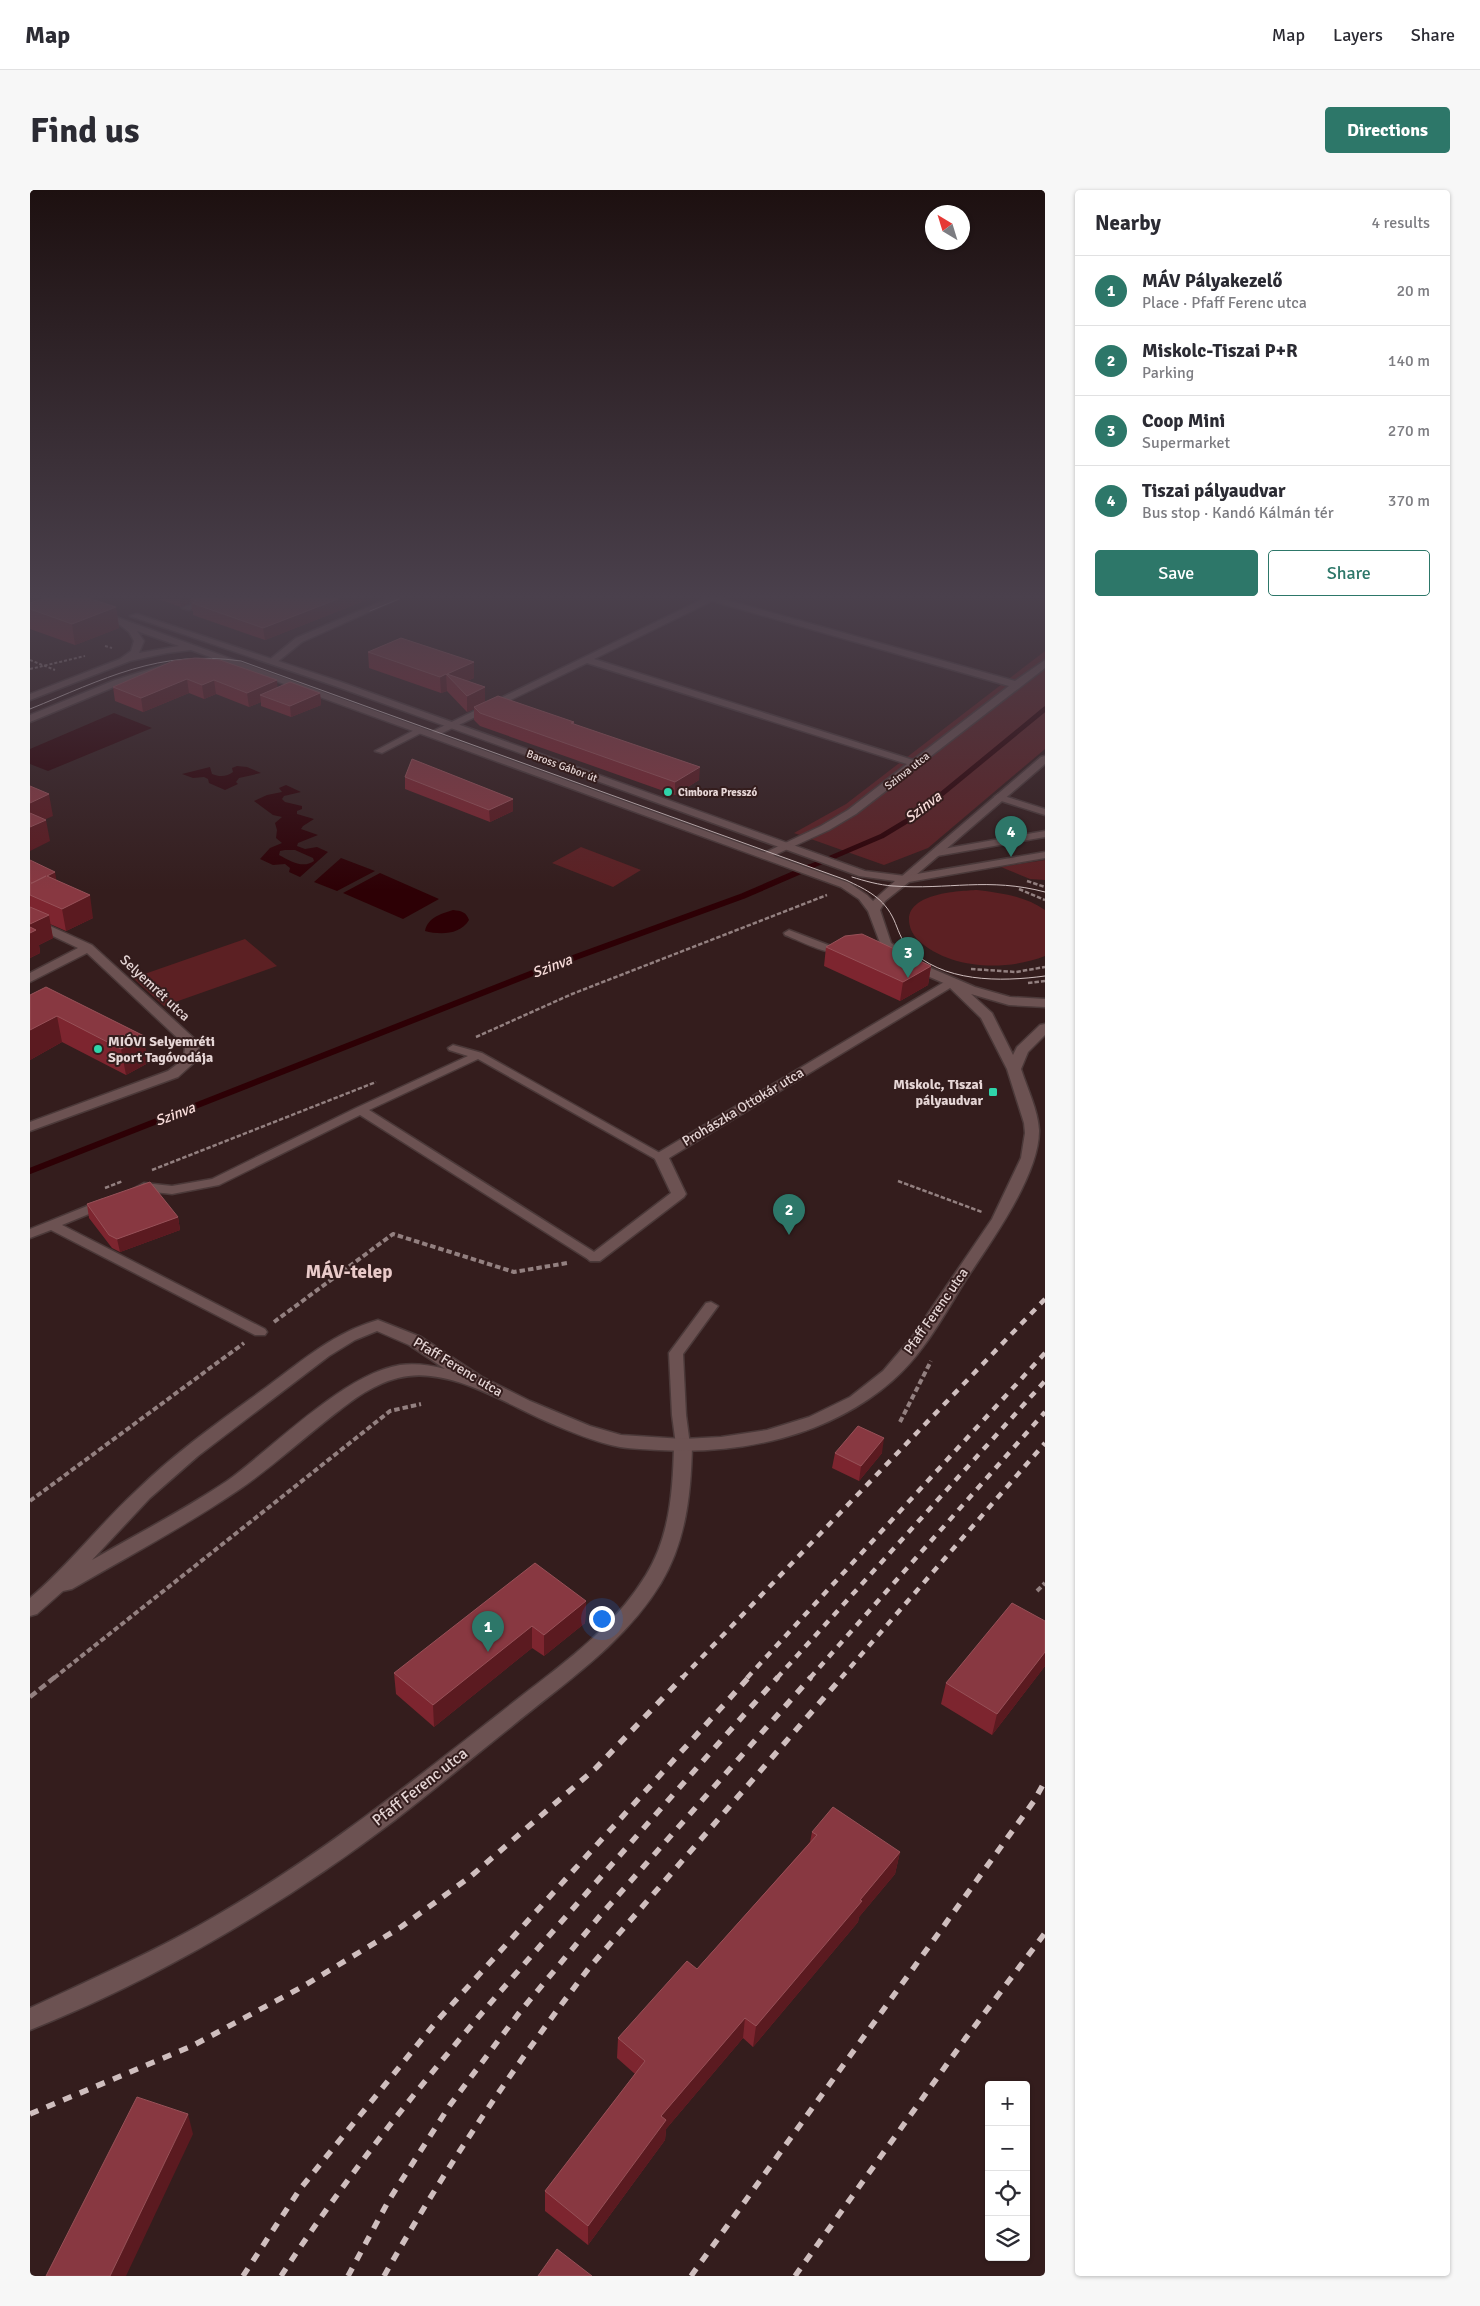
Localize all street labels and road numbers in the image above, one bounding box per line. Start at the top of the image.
street label: Baross Gábor út [525,747,599,785]
street label: Szinva utca [882,749,932,793]
street label: Selyemrét utca [117,951,193,1025]
street label: Prohászka Ottokár utca [679,1064,807,1150]
street label: Pfaff Ferenc utca [900,1265,972,1357]
street label: Pfaff Ferenc utca [410,1334,506,1400]
street label: Pfaff Ferenc utca [368,1744,472,1830]

